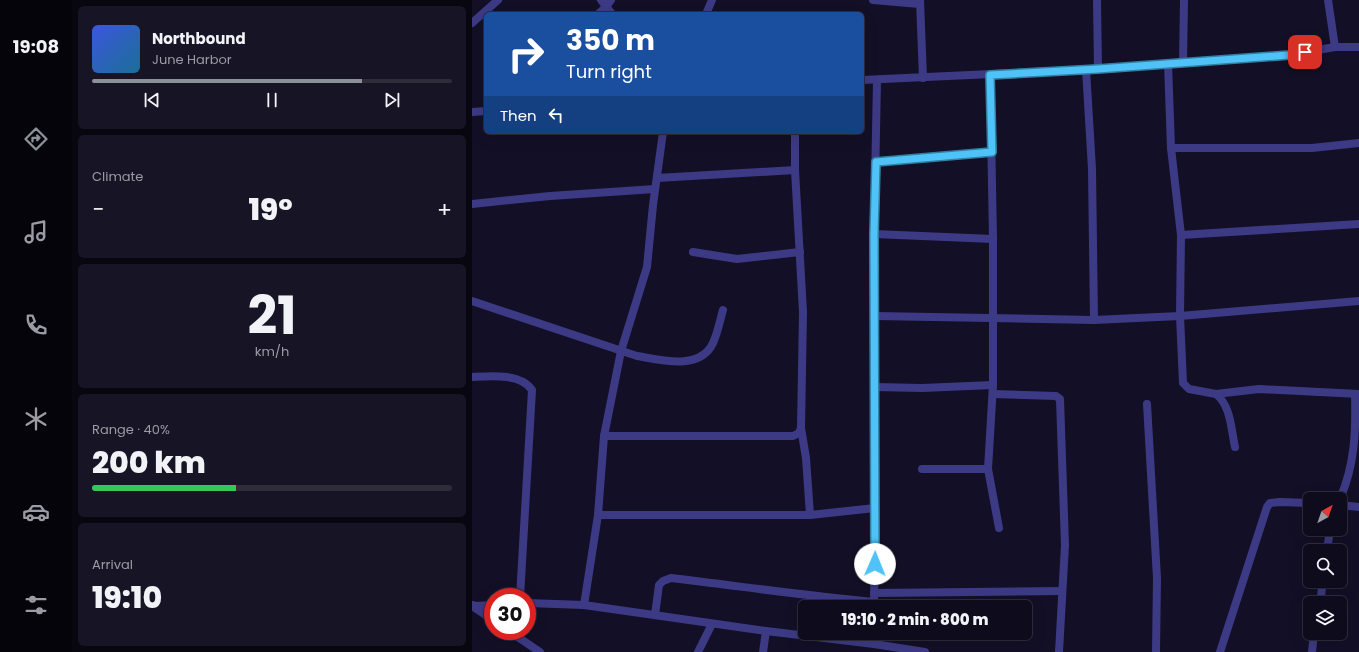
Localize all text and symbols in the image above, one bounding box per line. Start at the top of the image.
text: 350 m [566,21,655,60]
text: Northbound [152,28,246,49]
icon: right [500,28,552,80]
text: 19:08 [13,34,59,59]
pin [1288,35,1322,69]
icon: arrive [1294,41,1316,63]
text: June Harbor [152,50,232,69]
text: Turn right [566,59,652,84]
icon: previous [141,89,163,111]
icon: pause [261,89,283,111]
icon: next [381,89,403,111]
icon: left [545,104,567,126]
text: Then [500,105,537,126]
icon: directions [22,125,50,153]
text: Climate [92,167,143,186]
text: 19° [248,188,293,231]
text: − [92,194,104,225]
text: + [437,194,452,225]
icon: music [22,218,50,246]
text: 21 [247,279,297,352]
icon: phone [22,311,50,339]
text: km/h [255,342,289,361]
icon: climate [22,405,50,433]
text: Range · 40% [92,420,170,439]
text: 200 km [92,441,206,484]
north arrow [1303,492,1347,536]
map controls [1303,492,1347,640]
icon: car [22,498,50,526]
position arrow [854,543,896,585]
button: search [1303,544,1347,588]
text: Arrival [92,555,133,574]
text: 19:10 [92,576,162,619]
speed limit sign: 30 [484,588,536,640]
icon: filters [22,591,50,619]
button: layers [1303,596,1347,640]
text: 19:10 · 2 min · 800 m [842,609,988,630]

